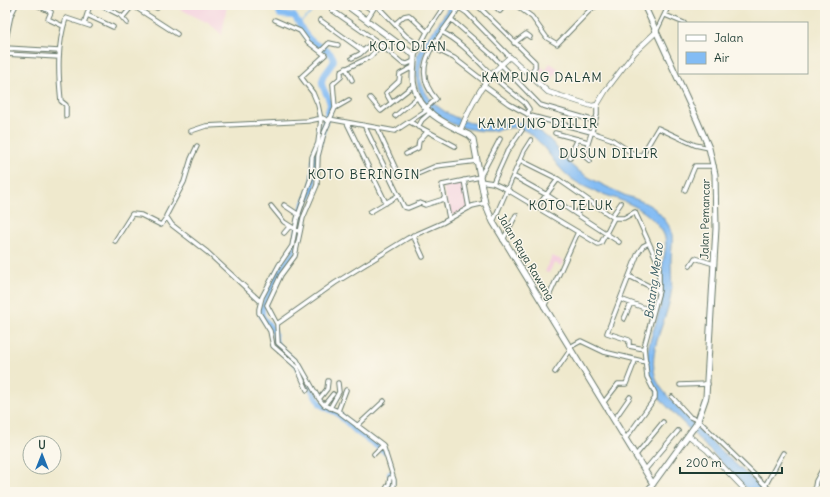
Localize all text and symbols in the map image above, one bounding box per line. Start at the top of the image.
legend [678,22,808,74]
text: Jalan [714,30,743,45]
district label: KOTO DIAN [369,38,447,55]
text: Air [714,50,729,65]
district label: KAMPUNG DALAM [481,69,603,86]
district label: KAMPUNG DIILIR [478,115,598,132]
district label: DUSUN DIILIR [559,145,659,162]
district label: KOTO BERINGIN [307,166,421,183]
street label: Jalan Pemancar [697,178,713,259]
district label: KOTO TELUK [528,197,614,214]
street label: Jalan Raya Rawang [495,211,557,303]
water label: Batang Merao [641,241,666,320]
north arrow [22,435,62,475]
text: U [38,438,46,452]
scale bar [680,449,782,475]
text: 200 m [686,455,722,470]

